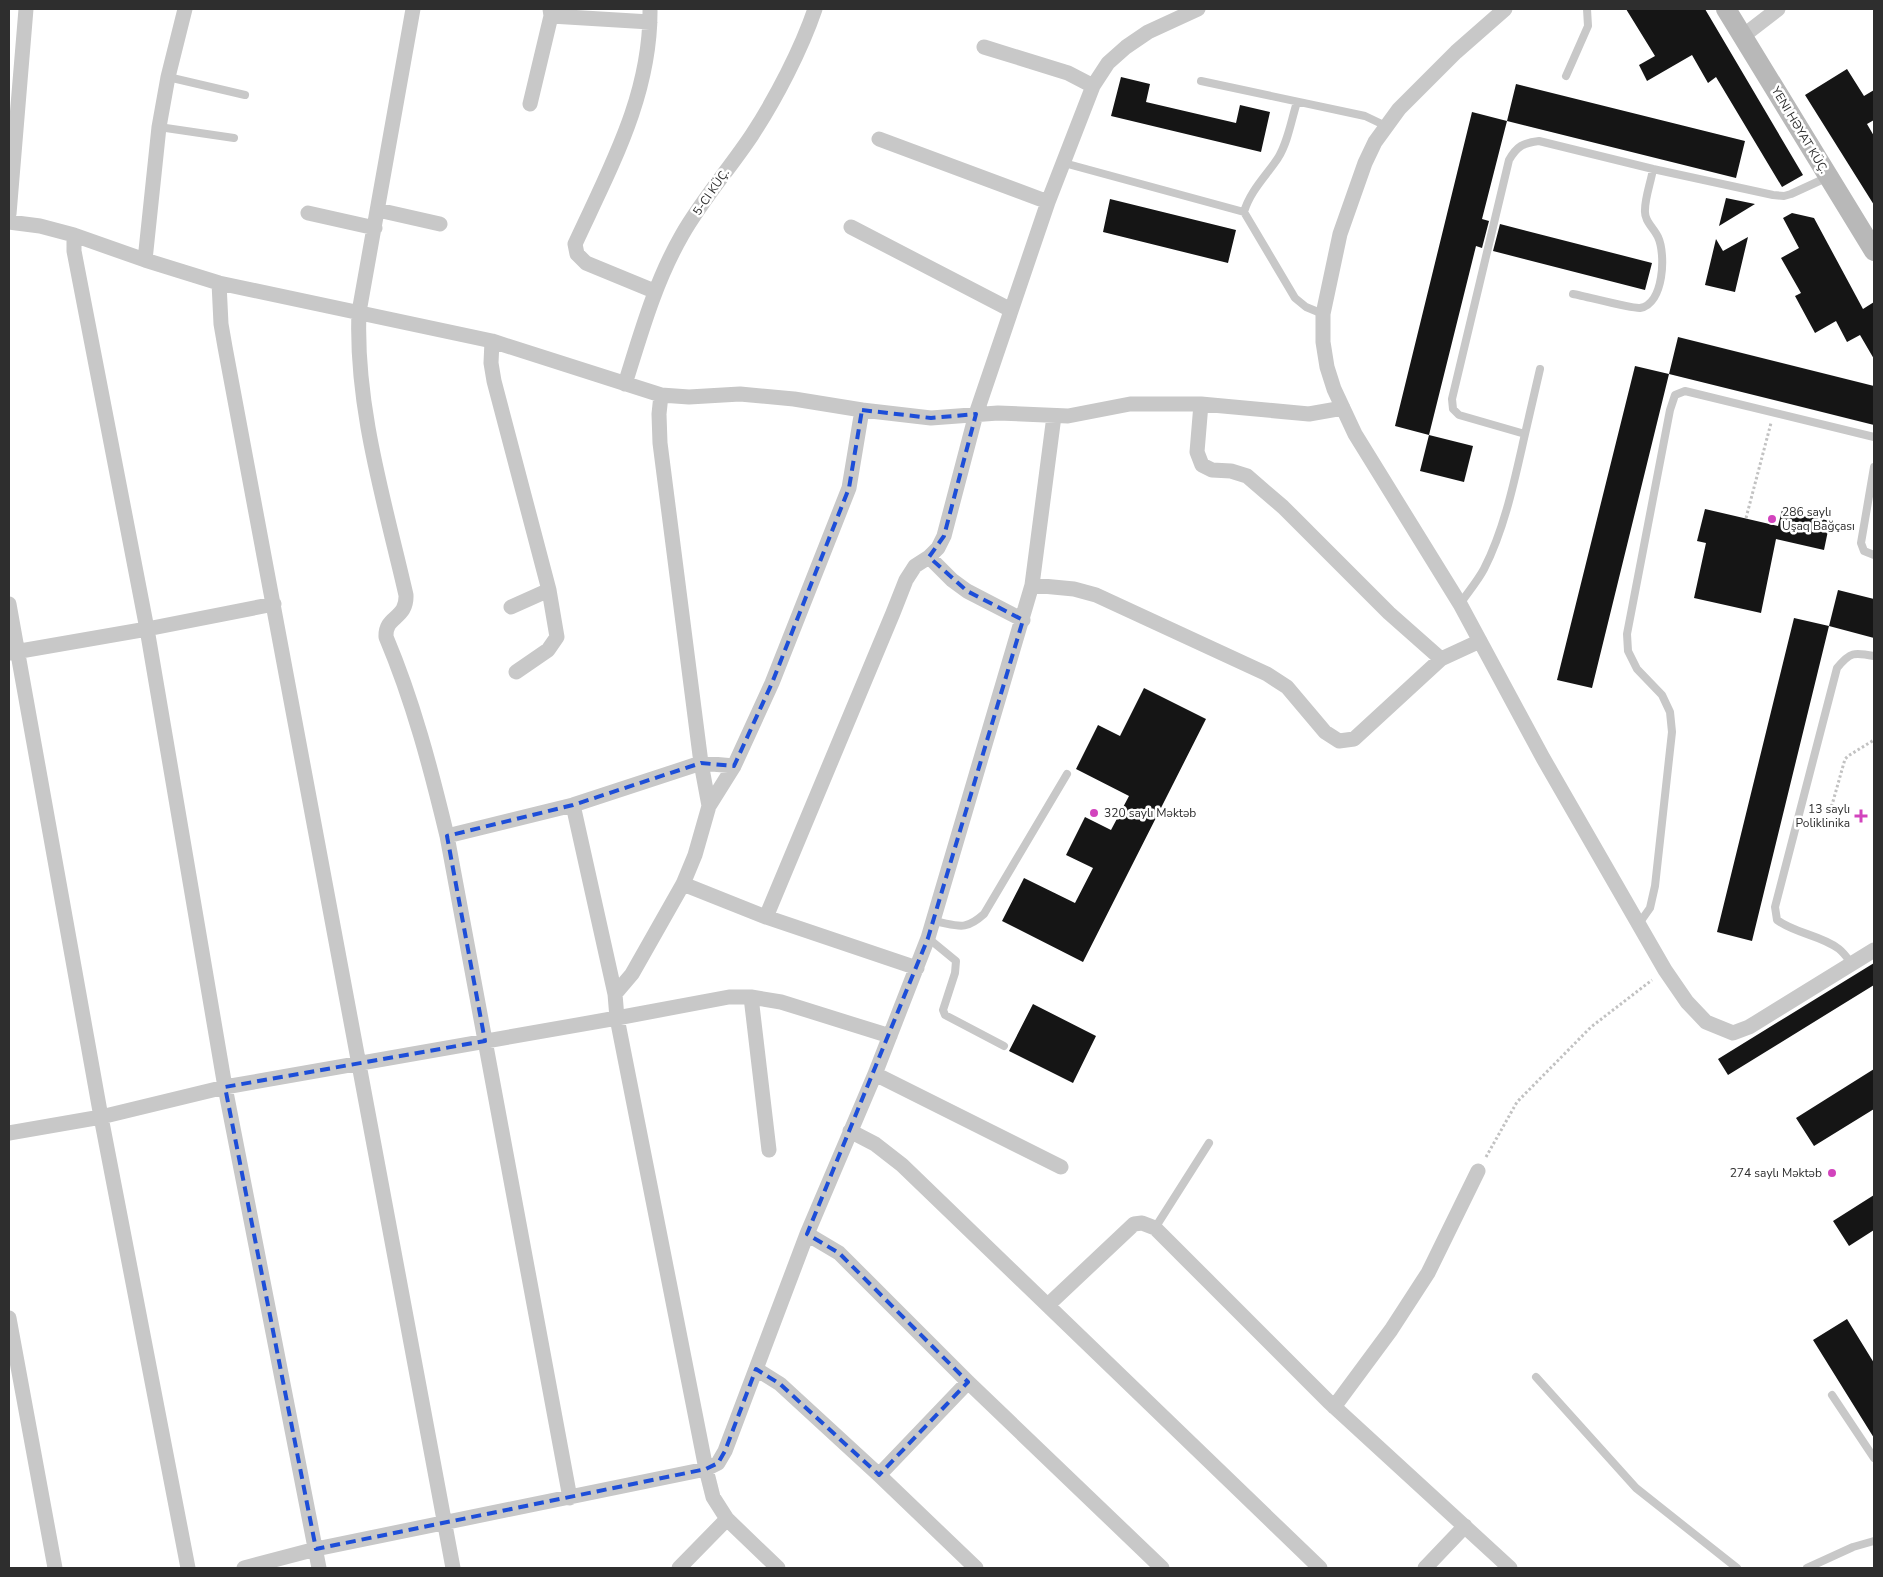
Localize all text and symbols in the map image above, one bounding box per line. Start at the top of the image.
street label: YENI HƏYAT KÜÇ. [1767,83,1832,176]
street label: 5-CI KÜÇ. [689,165,733,219]
place label: 286 saylı Uşaq Bağçası [1782,504,1855,534]
marker: 286 saylı Uşaq Bağçası [1766,513,1778,525]
place label: 13 saylı Poliklinika [1795,801,1850,831]
place label: 320 saylı Məktəb [1104,805,1196,821]
marker: 320 saylı Məktəb [1088,807,1100,819]
marker: 13 saylı Poliklinika [1854,809,1868,823]
place label: 274 saylı Məktəb [1730,1165,1822,1181]
marker: 274 saylı Məktəb [1826,1167,1838,1179]

